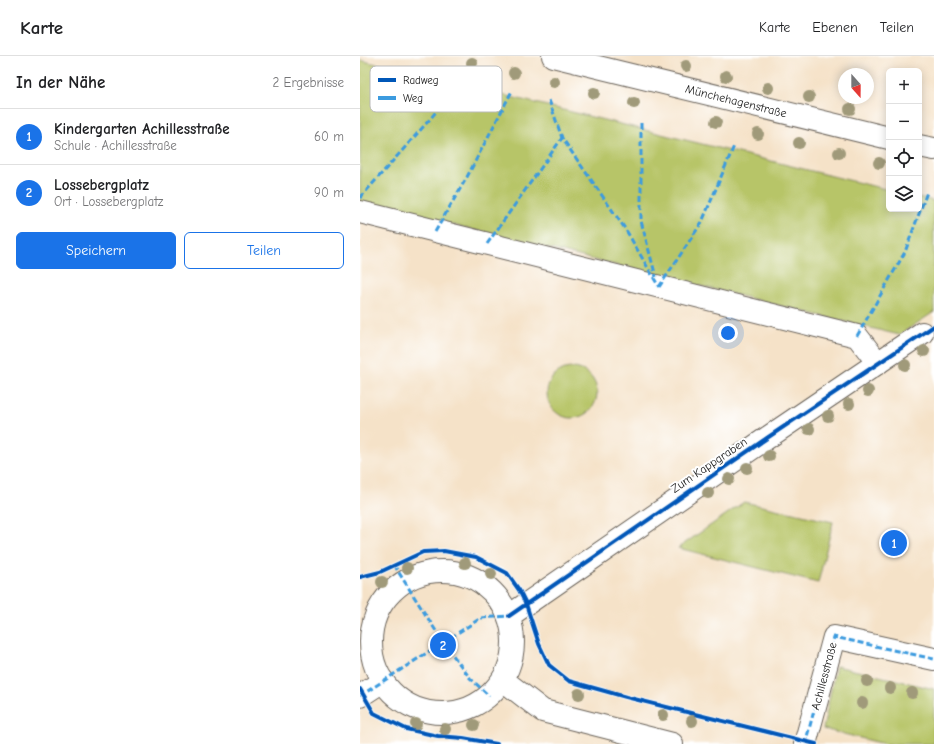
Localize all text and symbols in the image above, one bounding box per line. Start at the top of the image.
text: Karte [20,17,63,39]
text: Karte [759,19,790,36]
text: Ebenen [812,19,858,36]
text: Teilen [880,19,914,36]
legend [370,66,502,112]
north arrow [838,68,874,104]
map controls [886,68,922,212]
button: + [886,68,922,104]
text: In der Nähe [16,73,105,92]
text: Radweg [403,74,439,87]
text: 2 Ergebnisse [272,75,344,90]
street label: Münchehagenstraße [684,82,788,120]
text: Weg [403,92,423,105]
button: − [886,104,922,140]
text: Kindergarten Achillesstraße [54,120,230,138]
text: 1 [26,129,32,144]
text: 60 m [314,129,344,144]
text: Schule · Achillesstraße [54,138,177,153]
button: locate [886,140,922,176]
text: Lossebergplatz [54,176,149,194]
button: layers [886,176,922,212]
text: 2 [26,185,32,200]
text: 90 m [314,185,344,200]
text: Ort · Lossebergplatz [54,194,164,209]
button: Speichern [16,232,176,269]
button: Teilen [184,232,344,269]
your location [718,323,738,343]
street label: Zum Kappgraben [668,434,750,496]
pin: 1 [881,528,907,558]
pin: 2 [430,630,456,660]
street label: Achillesstraße [808,641,840,711]

